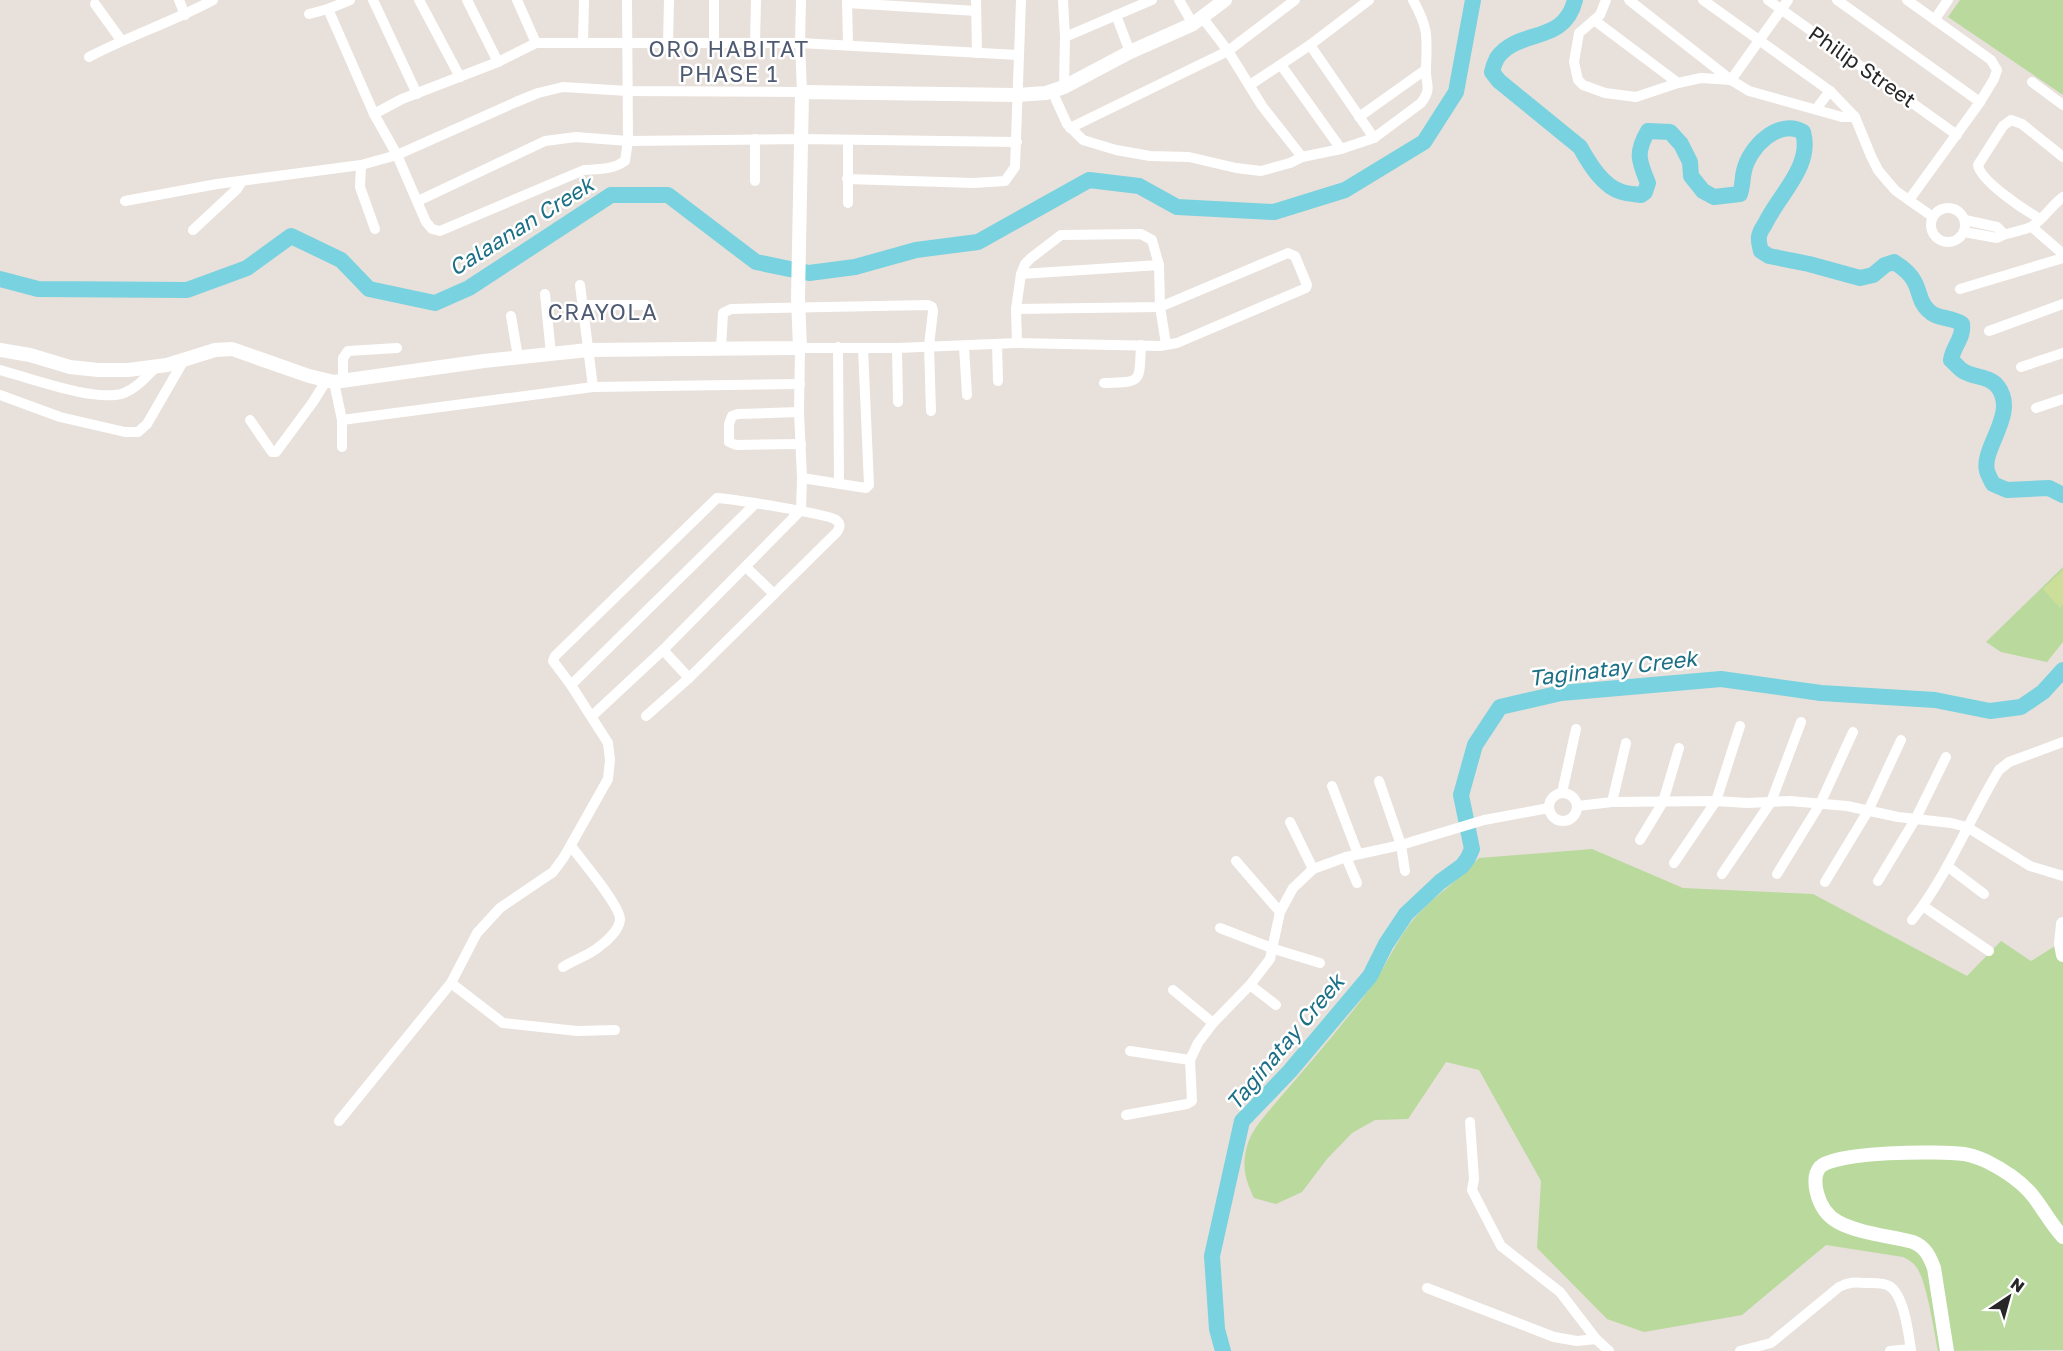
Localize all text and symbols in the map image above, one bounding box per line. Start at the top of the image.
street label: Philip Street [1804,20,1921,113]
district label: ORO HABITAT PHASE 1 [648,35,810,87]
water label: Calaanan Creek [443,169,600,281]
district label: CRAYOLA [548,298,658,325]
water label: Taginatay Creek [1527,643,1701,691]
water label: Taginatay Creek [1220,966,1351,1115]
north arrow [1979,1267,2039,1327]
text: N [2007,1273,2029,1297]

